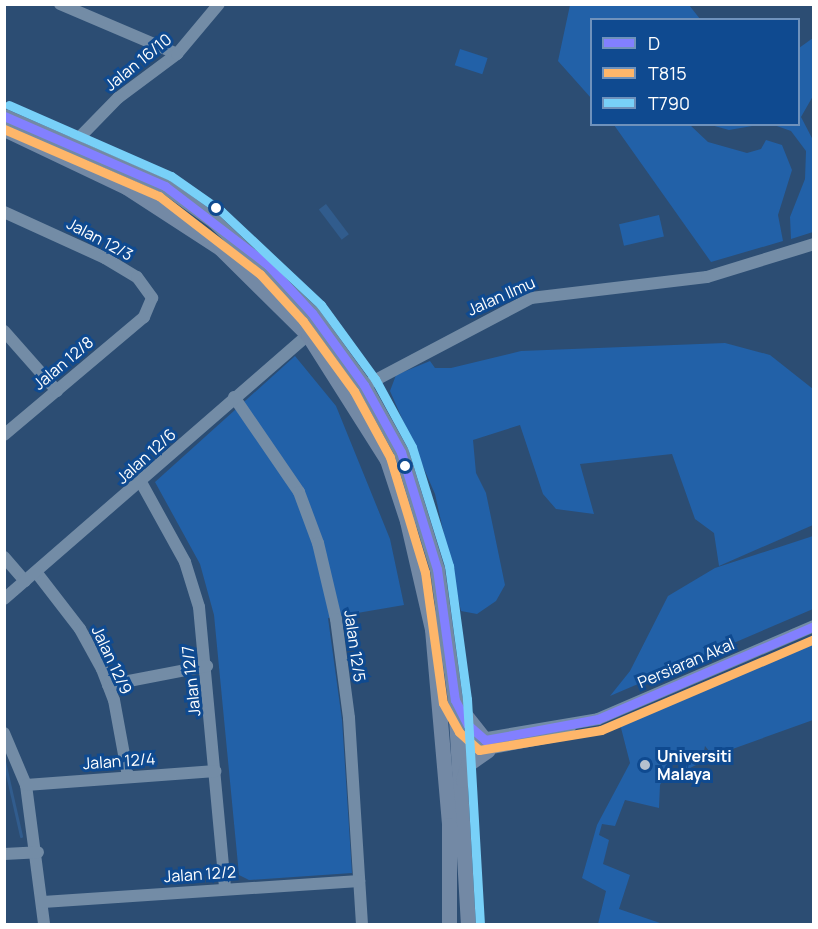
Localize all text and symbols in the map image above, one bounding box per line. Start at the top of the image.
legend [590,18,800,126]
street label: Jalan 16/10 [101,29,175,95]
text: D [648,31,660,55]
text: T815 [648,61,687,85]
text: T790 [648,91,690,115]
unlabelled marker [210,202,222,214]
street label: Jalan 12/3 [64,214,136,264]
street label: Jalan Ilmu [464,273,538,319]
street label: Jalan 12/8 [29,332,97,394]
street label: Jalan 12/6 [112,424,180,488]
unlabelled marker [399,460,411,472]
street label: Jalan 12/5 [340,609,370,683]
street label: Jalan 12/9 [88,623,136,697]
street label: Persiaran Akal [635,634,737,692]
street label: Jalan 12/7 [178,645,204,717]
place label: Universiti Malaya [657,746,732,784]
street label: Jalan 12/4 [82,749,156,773]
marker: Universiti Malaya [638,758,652,772]
street label: Jalan 12/2 [163,862,237,886]

